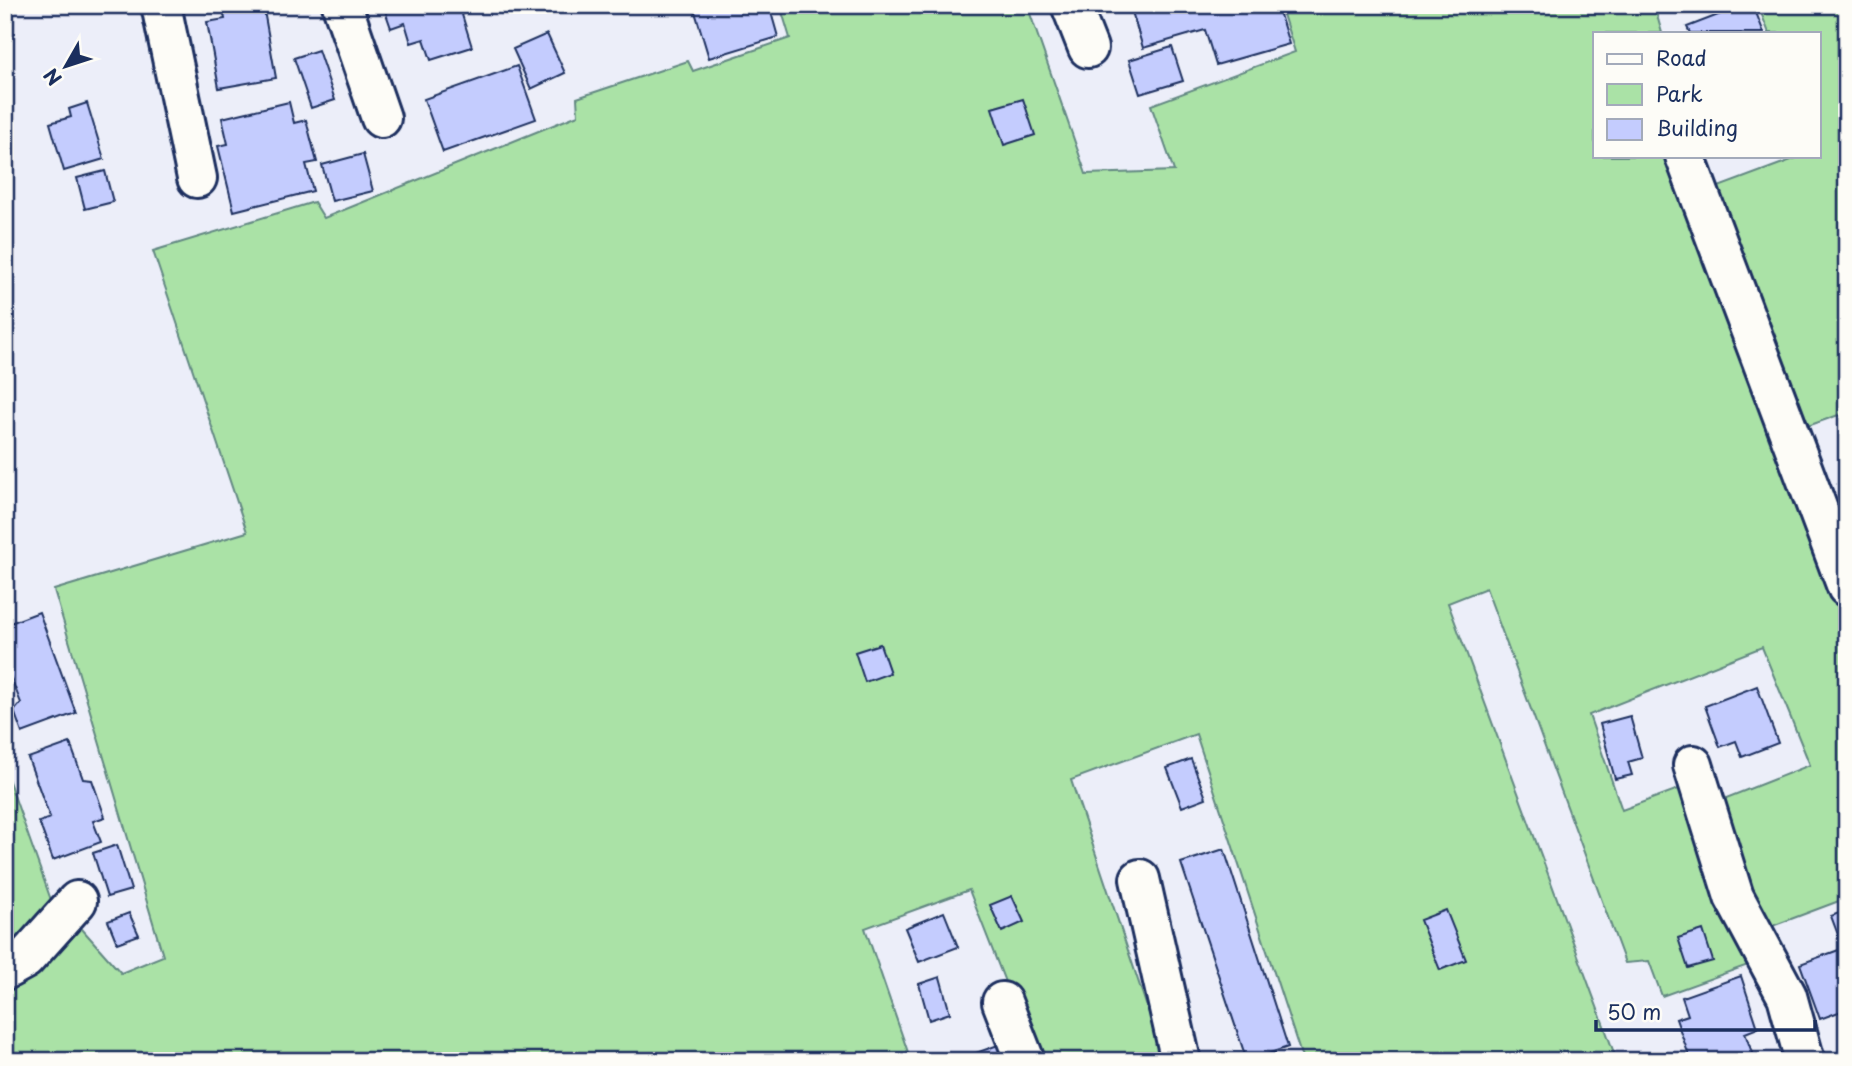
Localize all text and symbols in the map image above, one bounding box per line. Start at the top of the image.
north arrow [32,32,102,102]
legend [1593,32,1820,158]
text: Road [1656,41,1707,73]
text: N [36,63,68,92]
text: Park [1656,77,1703,109]
text: Building [1656,111,1738,143]
scale bar [1596,989,1815,1033]
text: 50 m [1607,995,1661,1027]

